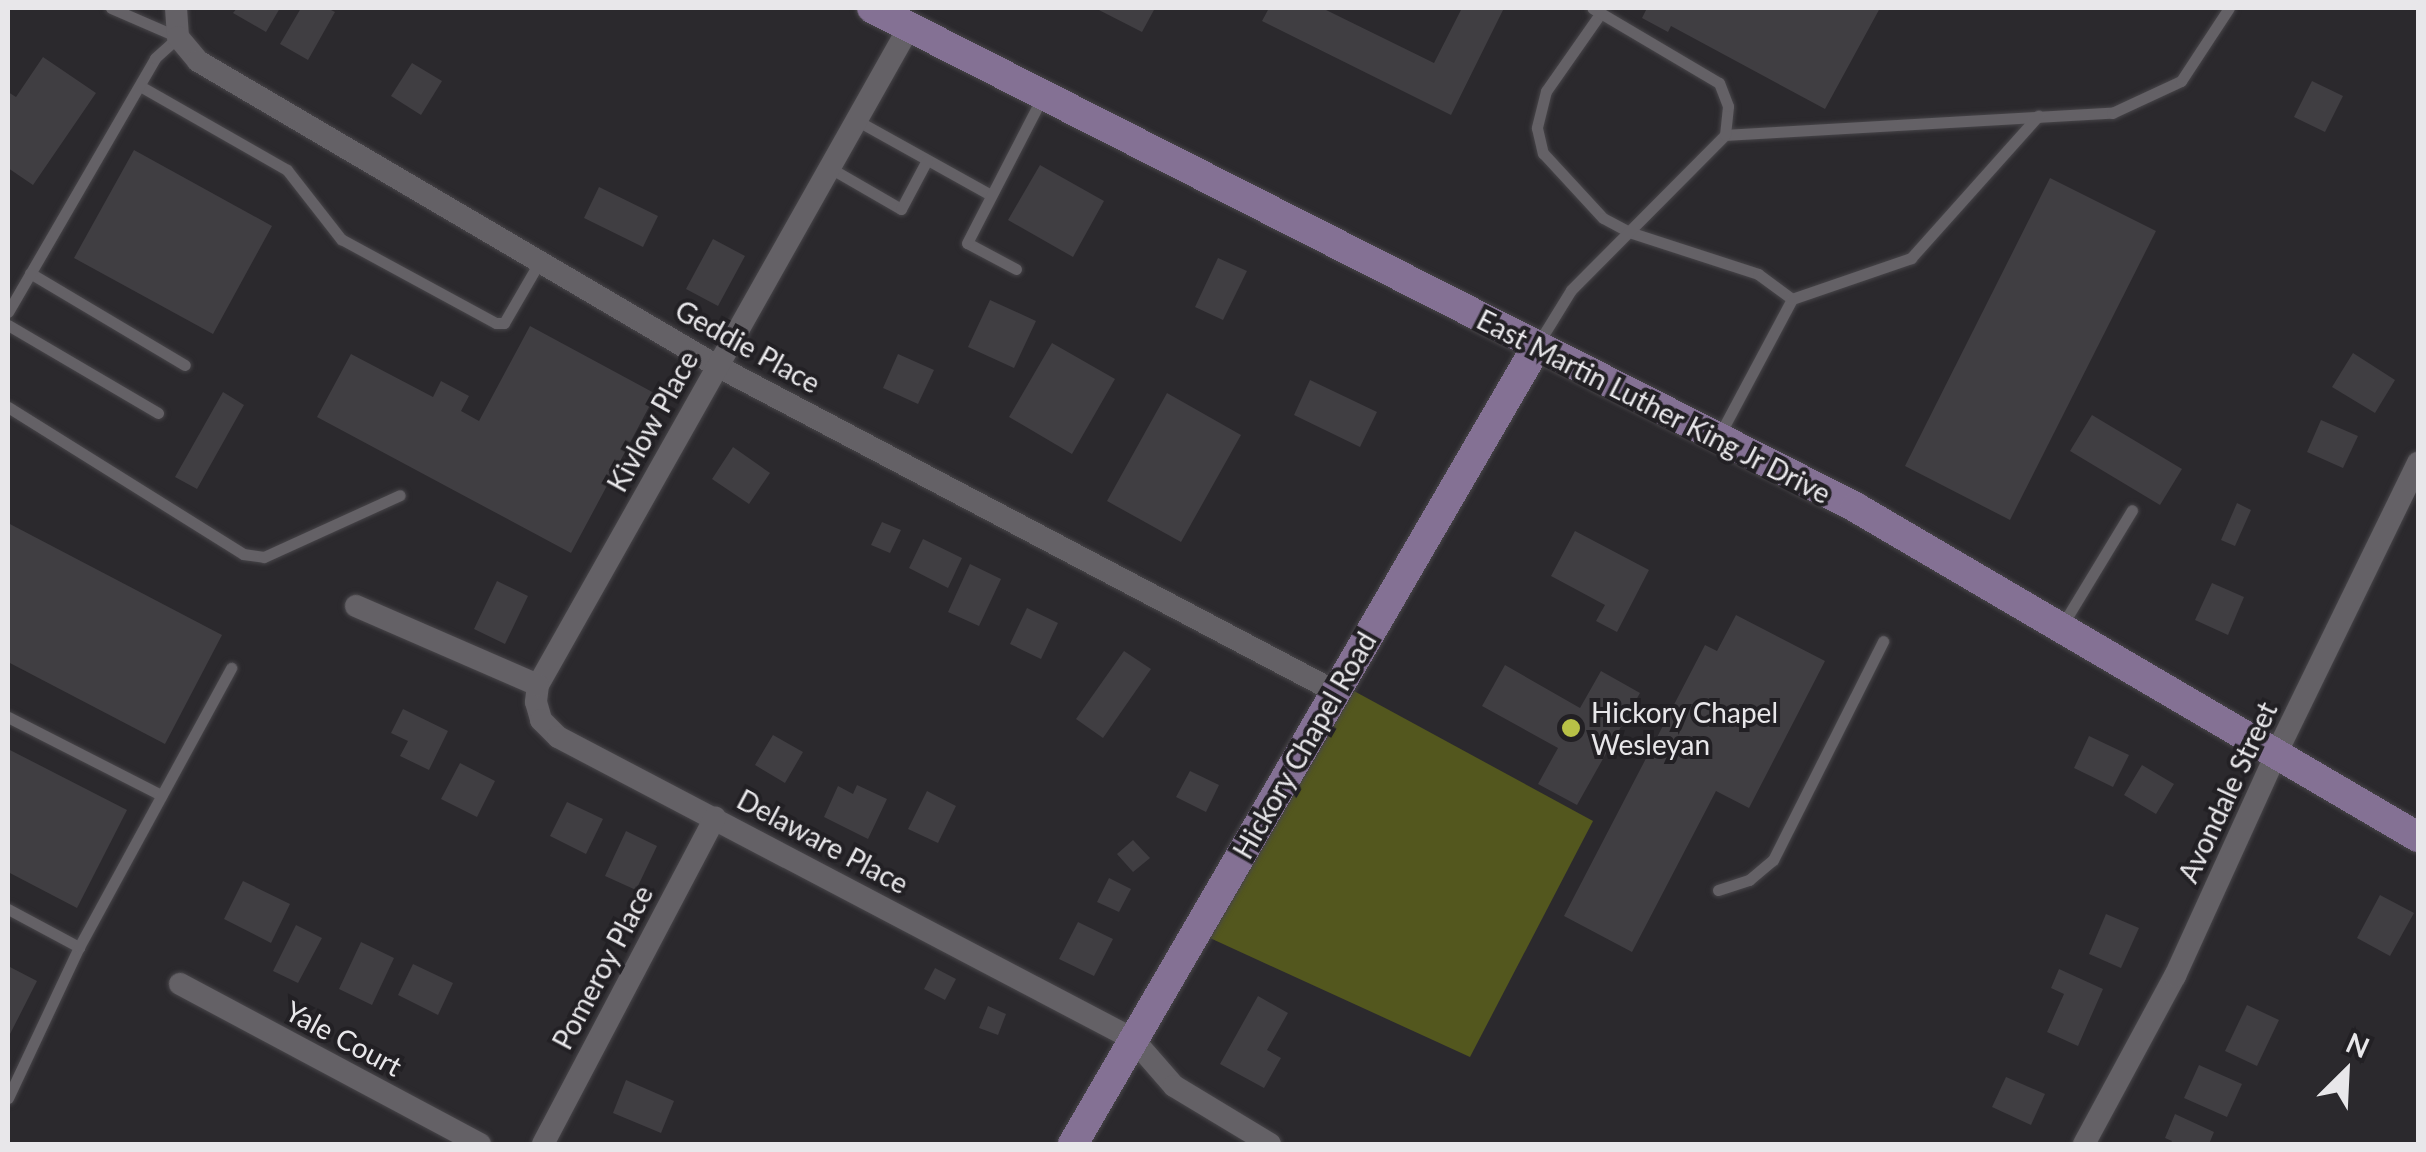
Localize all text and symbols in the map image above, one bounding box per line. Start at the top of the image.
street label: Geddie Place [670,292,826,400]
street label: East Martin Luther King Jr Drive [1471,302,1837,510]
street label: Kivlow Place [599,344,705,498]
street label: Hickory Chapel Road [1225,625,1383,865]
place label: Hickory Chapel Wesleyan [1591,695,1779,761]
street label: Avondale Street [2171,696,2283,888]
marker: Hickory Chapel Wesleyan [1560,717,1582,739]
street label: Delaware Place [732,782,914,900]
street label: Pomeroy Place [545,879,659,1055]
street label: Yale Court [280,993,408,1083]
north arrow [2296,1022,2396,1122]
text: N [2341,1025,2375,1065]

